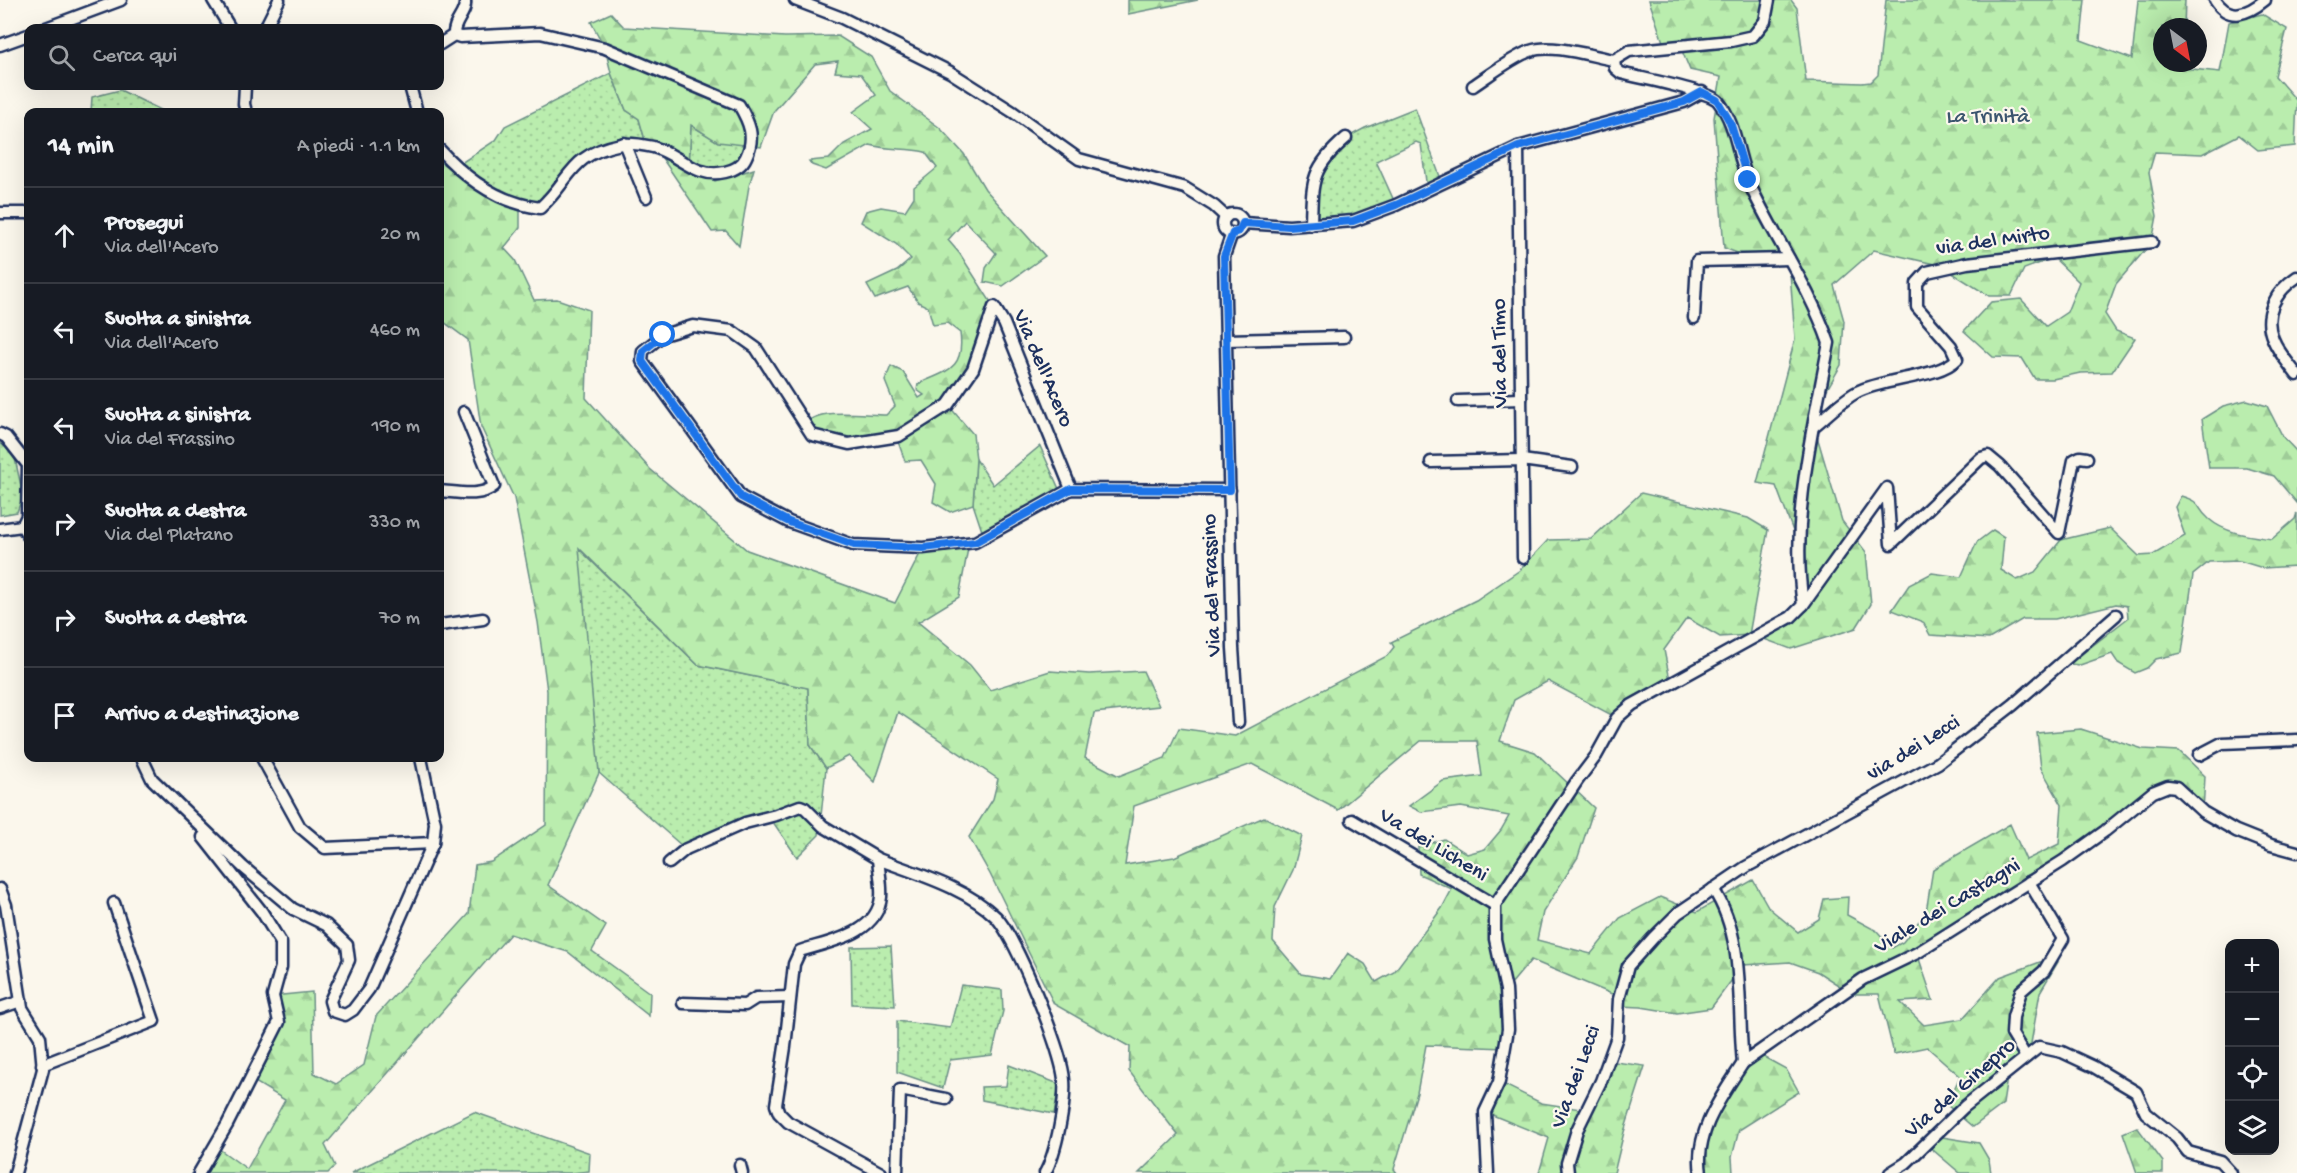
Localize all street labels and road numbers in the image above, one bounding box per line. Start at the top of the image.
street label: via del Mirto [1935,221,2051,263]
street label: Via del Timo [1487,298,1515,409]
street label: Via dell'Acero [1005,305,1078,432]
street label: Via del Frassino [1198,513,1229,658]
street label: via dei Lecci [1862,710,1966,788]
street label: Va dei Licheni [1373,803,1492,889]
street label: Viale dei Castagni [1869,853,2026,961]
street label: Via dei Lecci [1546,1022,1608,1133]
street label: Via del Ginepro [1899,1034,2022,1145]

